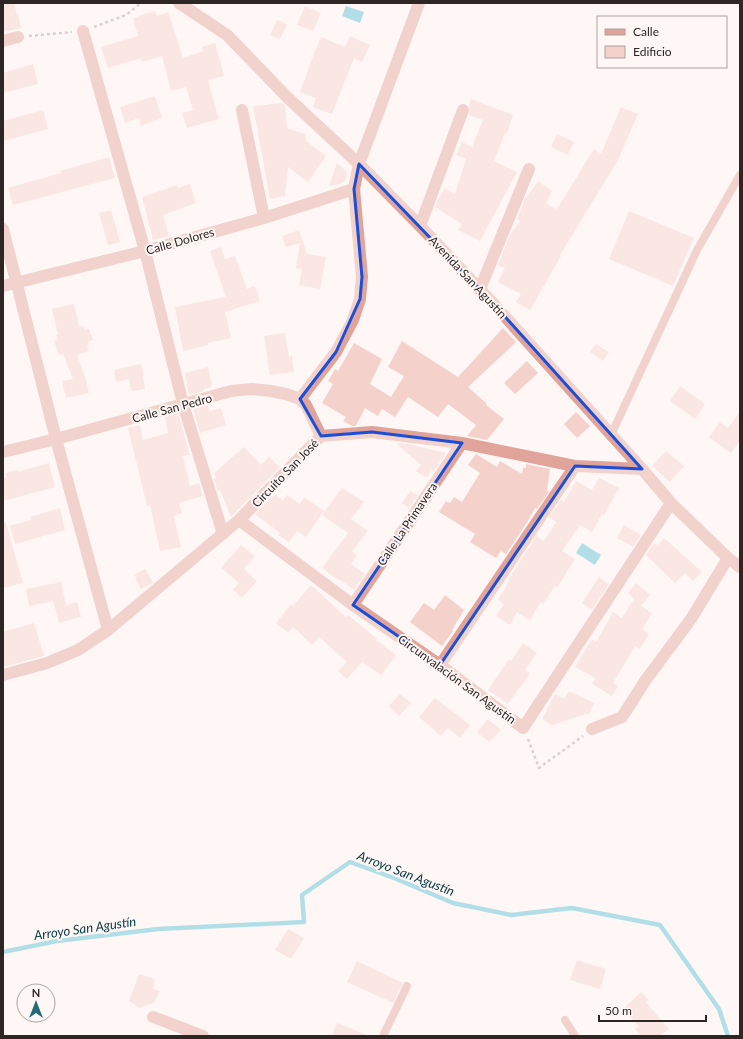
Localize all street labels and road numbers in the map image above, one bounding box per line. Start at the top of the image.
street label: Calle Dolores [144,224,216,258]
street label: Avenida San Agustín [426,233,510,321]
street label: Calle San Pedro [130,390,214,426]
street label: Circuito San José [249,436,321,510]
street label: Calle La Primavera [374,480,440,568]
street label: Circunvalación San Agustín [395,631,519,727]

